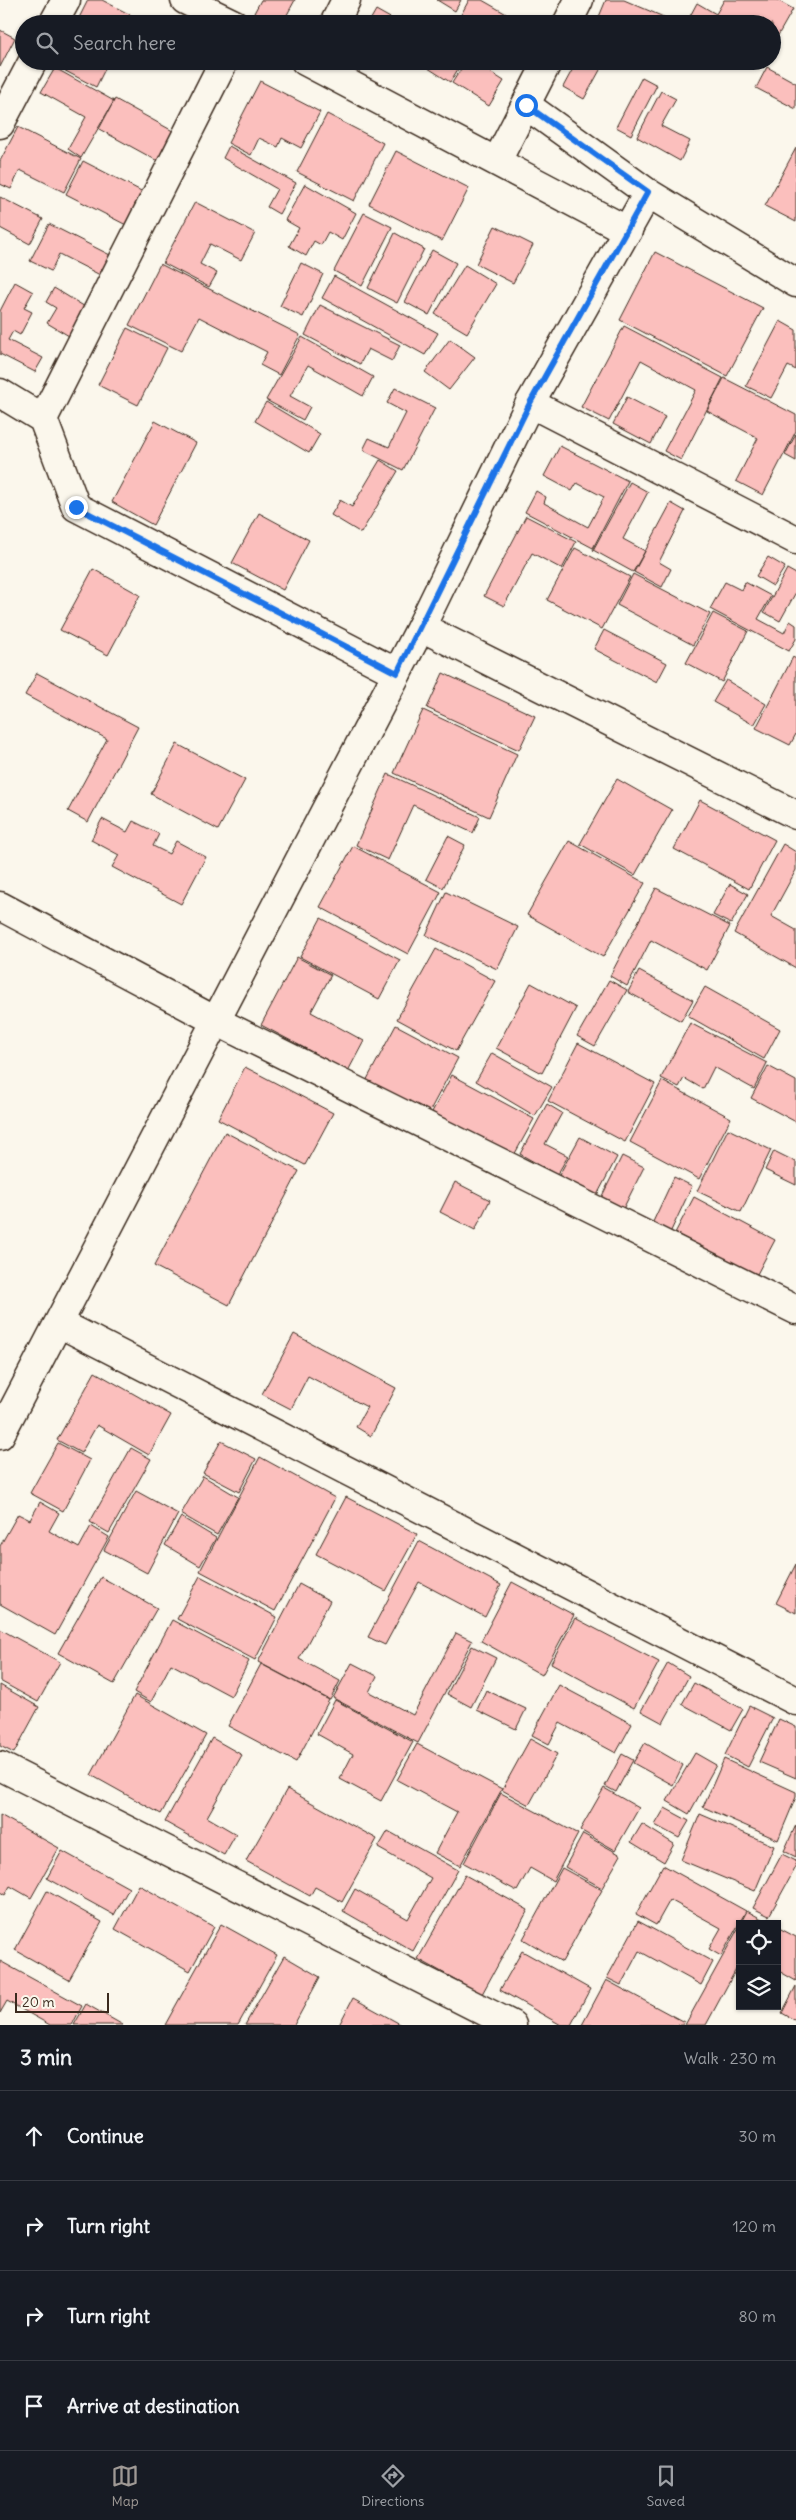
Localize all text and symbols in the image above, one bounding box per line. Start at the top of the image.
search box [15,15,781,70]
icon: search [33,29,61,57]
text: Search here [73,31,176,55]
route start [515,94,538,117]
route end [65,496,88,519]
map controls [736,1920,781,2010]
button: locate [736,1920,781,1965]
button: layers [736,1965,781,2010]
scale bar [15,1990,109,2013]
text: 20 m [22,1993,55,2011]
text: 3 min [20,2044,72,2071]
text: Walk · 230 m [684,2048,776,2068]
icon: ahead [20,2122,48,2150]
text: Continue [67,2124,144,2148]
text: 30 m [739,2126,776,2146]
icon: right [20,2212,48,2240]
text: Turn right [67,2214,150,2238]
text: 120 m [733,2216,776,2236]
icon: right [20,2302,48,2330]
text: Turn right [67,2304,150,2328]
text: 80 m [738,2306,776,2326]
icon: arrive [20,2392,48,2420]
text: Arrive at destination [67,2394,240,2418]
tab: Map [111,2462,139,2510]
tab: Directions [361,2462,424,2510]
tab: Saved [647,2462,685,2510]

